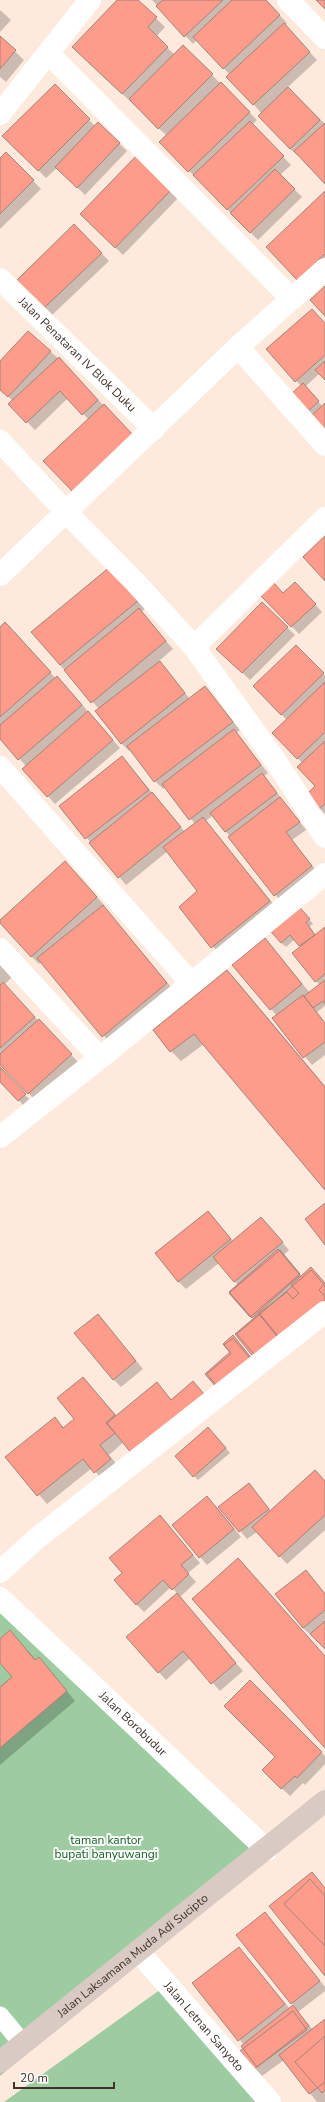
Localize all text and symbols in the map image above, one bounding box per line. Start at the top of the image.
street label: Jalan Penataran IV Blok Duku [14,293,140,415]
street label: Jalan Borobudur [95,1687,171,1760]
park label: taman kantor bupati banyuwangi [54,1832,158,1862]
street label: Jalan Laksamana Muda Adi Sucipto [53,1890,212,2022]
street label: Jalan Letnan Sanyoto [159,1977,248,2075]
scale bar [14,2064,114,2090]
text: 20 m [20,2070,48,2086]

